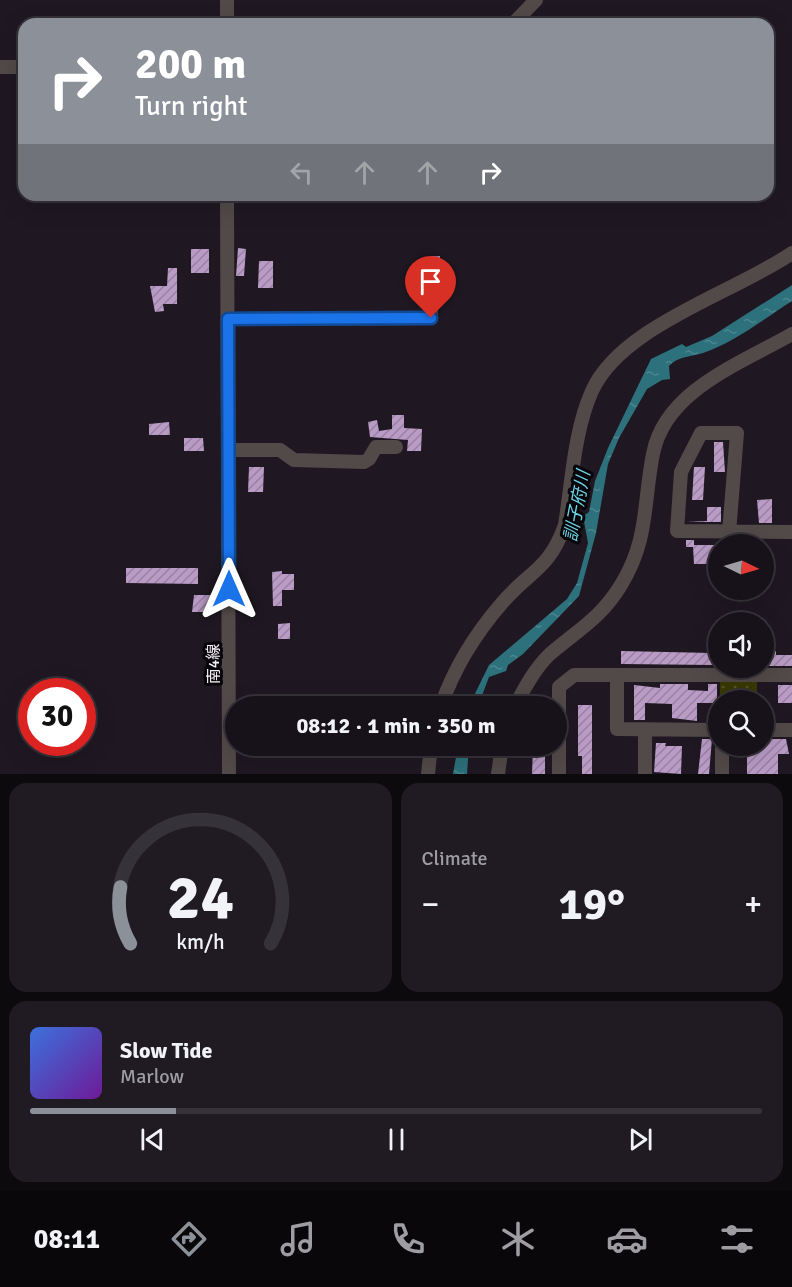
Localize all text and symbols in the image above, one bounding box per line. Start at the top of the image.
text: 200 m [135,39,246,90]
icon: right [36,42,114,120]
text: Turn right [135,90,248,123]
icon: left [285,156,318,189]
icon: ahead [348,156,381,189]
icon: ahead [411,156,444,189]
icon: right [474,156,507,189]
pin [405,256,456,318]
icon: arrive [414,265,447,298]
water label: 訓子府川 [559,467,595,543]
north arrow [708,534,774,600]
map controls [708,534,774,756]
position arrow [197,557,261,621]
button: sound [708,612,774,678]
street label: 南4線 [204,644,224,684]
speed limit sign: 30 [18,678,96,756]
button: search [708,690,774,756]
text: 08:12 · 1 min · 350 m [296,712,496,739]
text: Climate [422,846,487,871]
text: 24 [167,859,234,936]
text: 19° [558,877,625,932]
text: − [422,884,439,925]
text: + [744,884,762,925]
text: km/h [176,930,225,956]
text: Slow Tide [120,1037,212,1064]
text: Marlow [120,1064,184,1089]
icon: previous [136,1123,169,1156]
icon: pause [380,1123,413,1156]
icon: next [624,1123,657,1156]
icon: directions [168,1218,210,1260]
icon: music [277,1218,319,1260]
icon: phone [387,1218,429,1260]
icon: climate [497,1218,539,1260]
icon: car [606,1218,648,1260]
icon: filters [716,1218,758,1260]
text: 08:11 [34,1223,100,1256]

